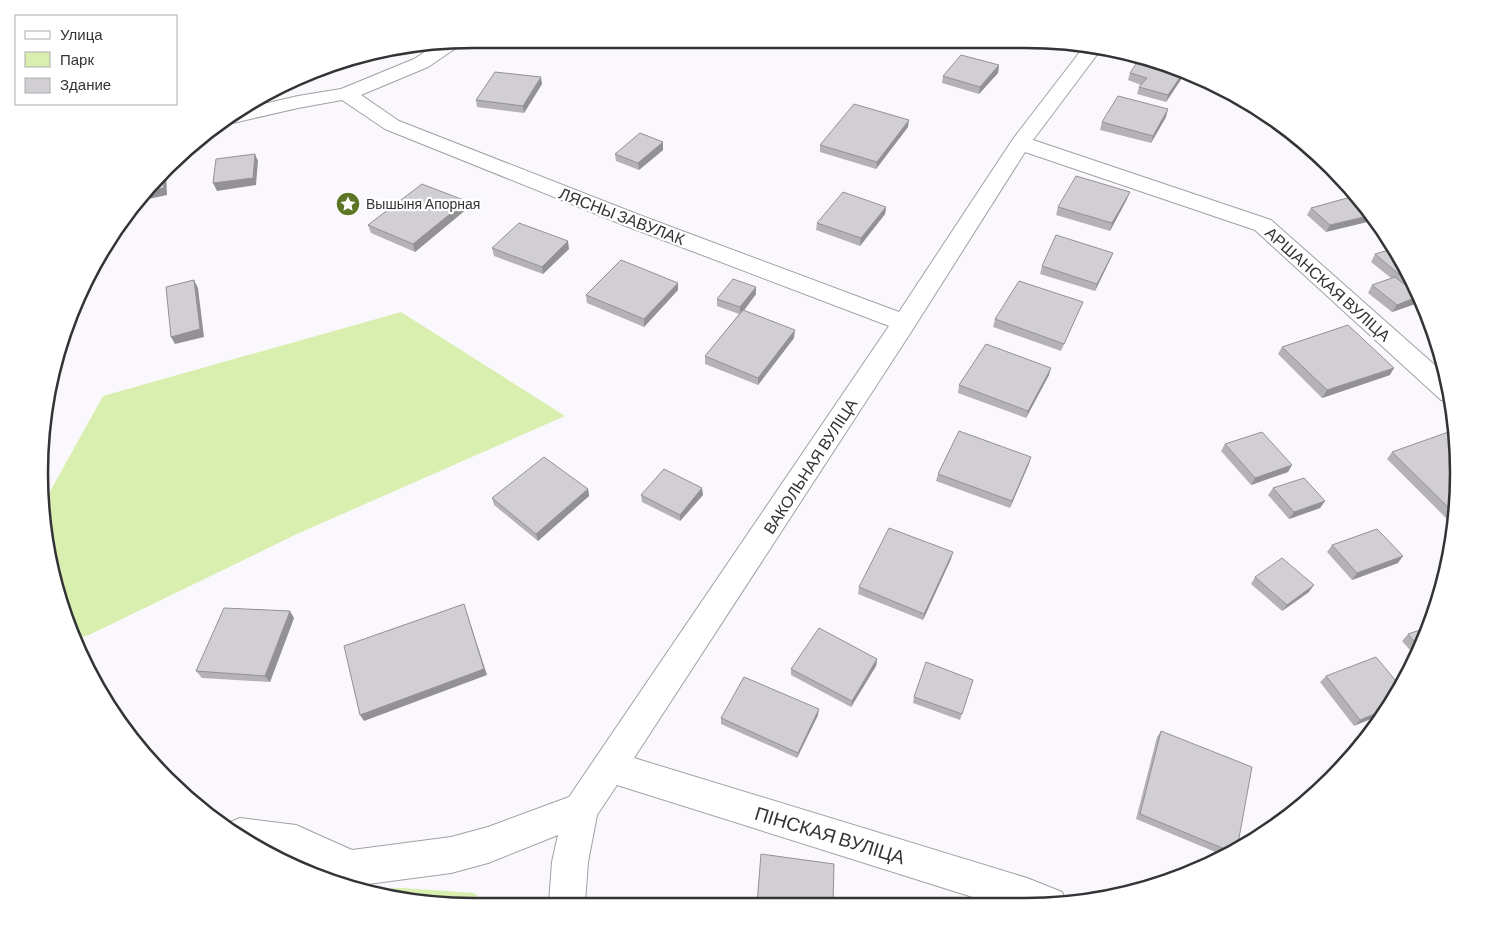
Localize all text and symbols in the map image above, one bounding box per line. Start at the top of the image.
legend [15,15,178,105]
text: Улица [60,25,103,43]
text: Парк [60,50,94,68]
text: Здание [60,75,111,93]
street label: ЛЯСНЫ ЗАВУЛАК [557,183,688,248]
place icon: Вышыня Апорная [335,191,361,217]
place label: Вышыня Апорная [366,195,480,212]
street label: АРШАНСКАЯ ВУЛІЦА [1262,222,1395,345]
street label: ВАКОЛЬНАЯ ВУЛІЦА [759,394,861,537]
street label: ПІНСКАЯ ВУЛІЦА [752,801,908,868]

